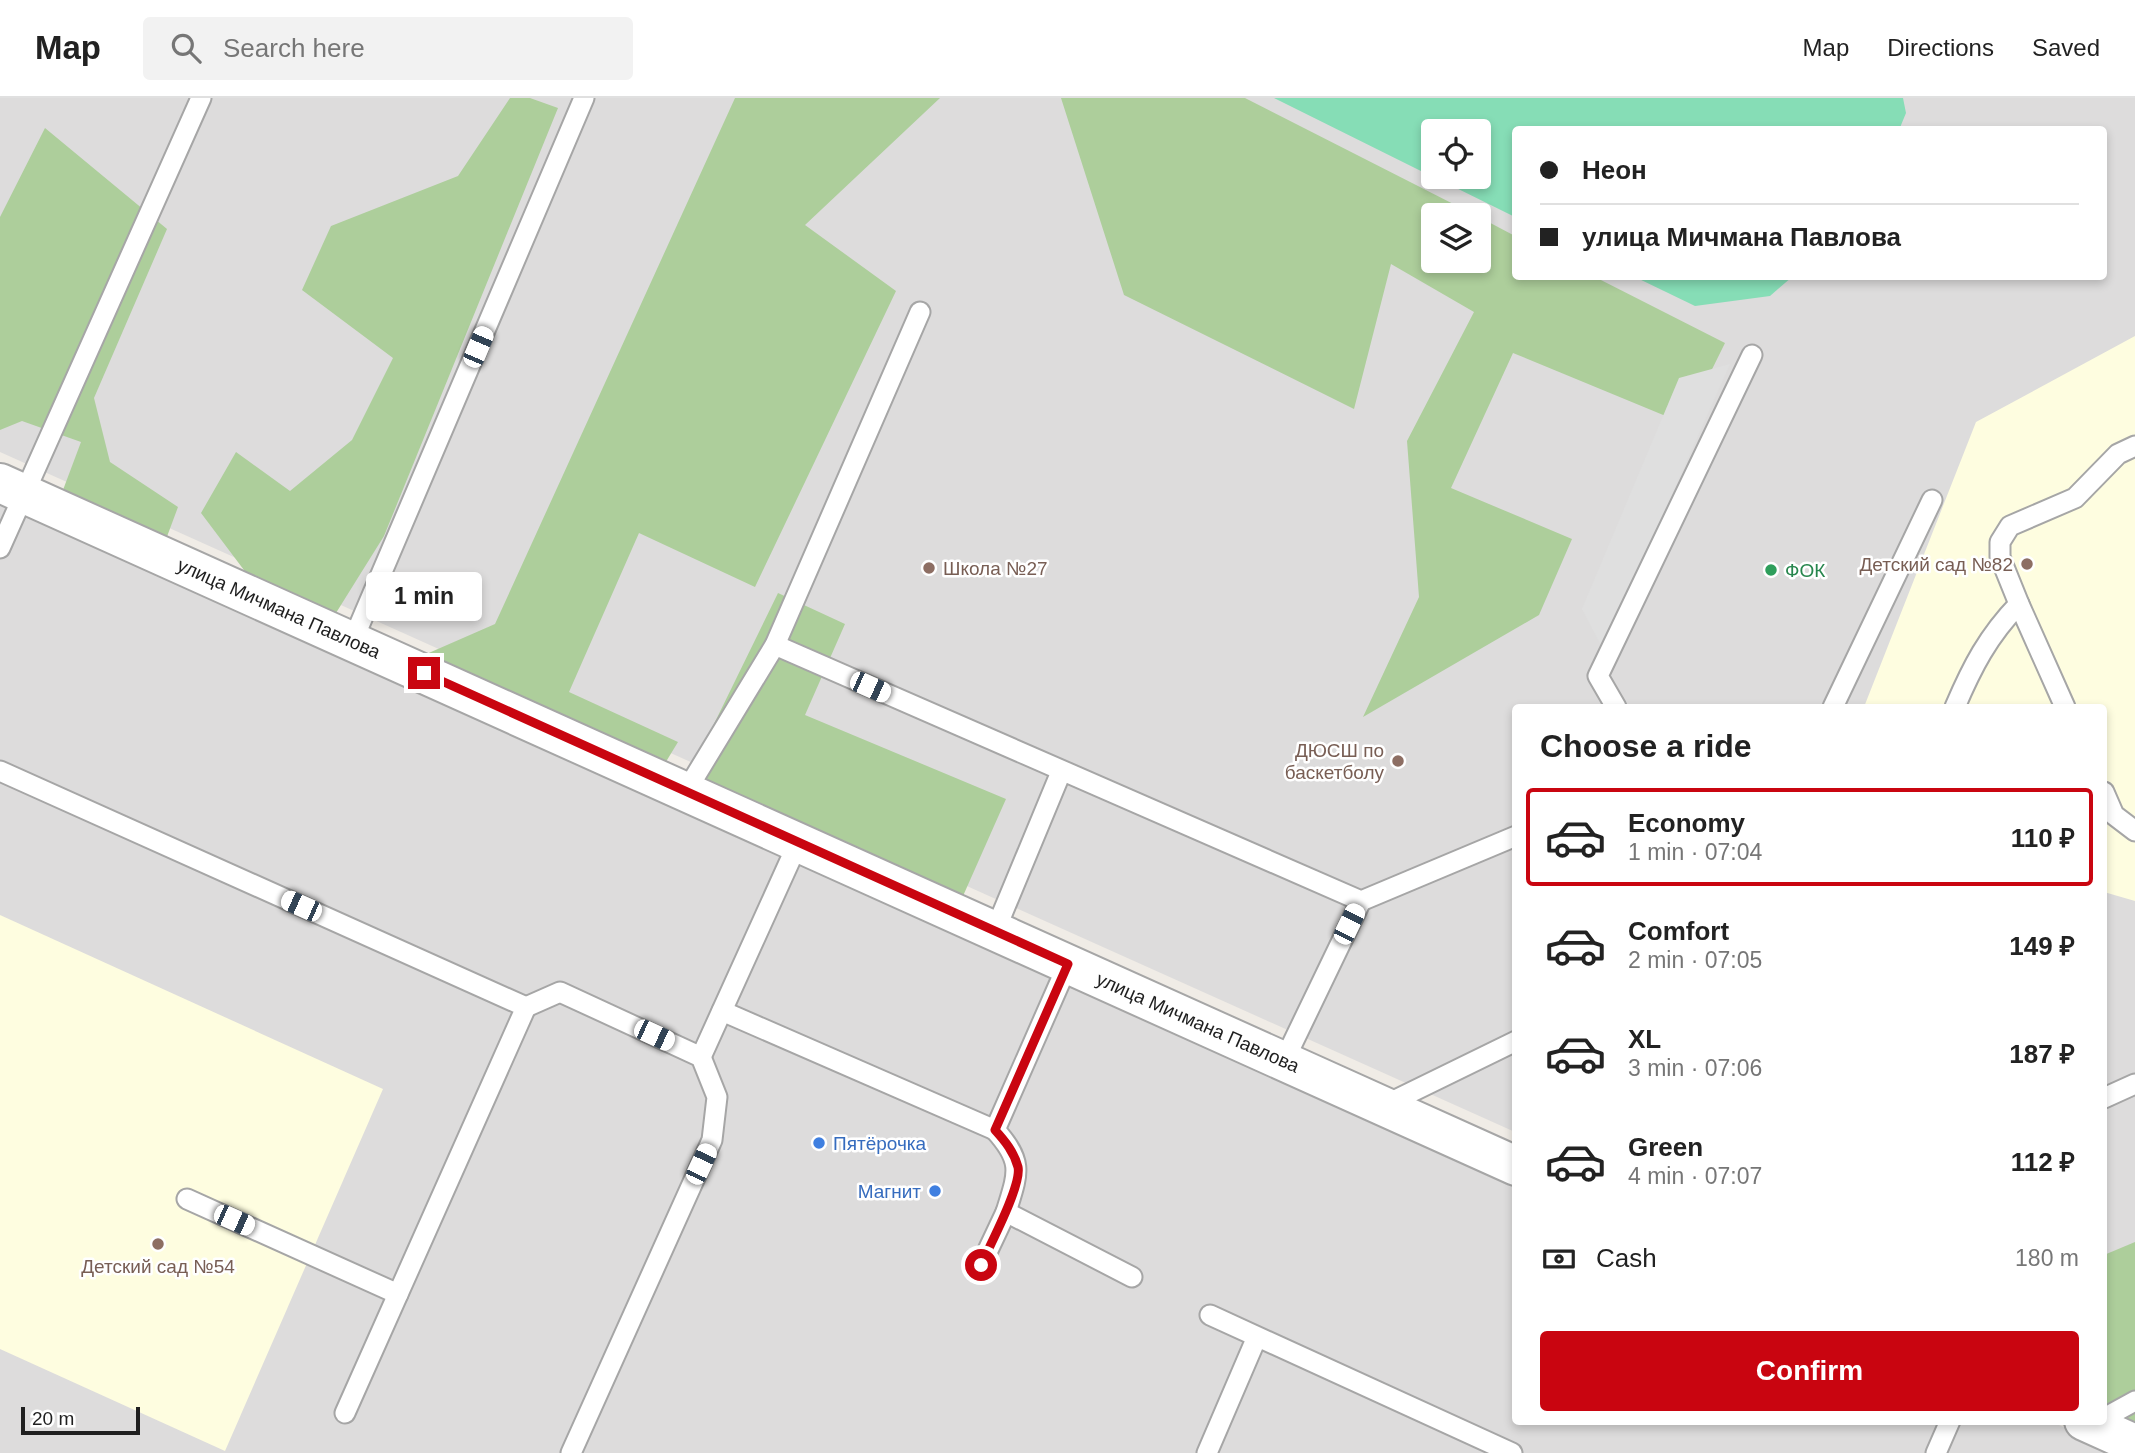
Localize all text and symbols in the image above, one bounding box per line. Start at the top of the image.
search box [143,17,633,80]
text: Map [35,29,101,66]
icon: search [167,29,205,67]
text: Search here [223,33,365,63]
text: Map [1803,34,1849,61]
text: Directions [1887,34,1994,61]
text: Saved [2032,34,2100,61]
map controls [1421,119,1491,273]
button: locate [1421,119,1491,189]
text: Неон [1582,155,1647,185]
button: layers [1421,203,1491,273]
text: улица Мичмана Павлова [1582,222,1901,252]
car [461,324,496,370]
street label: улица Мичмана Павлова [174,554,384,663]
place label: Детский сад №82 [1859,554,2013,575]
marker: Детский сад №82 [2019,556,2035,572]
place label: Школа №27 [943,558,1048,579]
marker: Школа №27 [921,560,937,576]
place label: ФОК [1785,560,1825,581]
marker: ФОК [1763,562,1779,578]
callout: 1 min [366,572,482,620]
text: 1 min [394,583,454,609]
route end [408,657,440,689]
car [847,669,894,705]
text: Choose a ride [1540,728,1752,764]
place label: ДЮСШ по баскетболу [1285,740,1384,783]
marker: ДЮСШ по баскетболу [1390,753,1406,769]
icon: car [1544,806,1607,869]
text: Economy [1628,808,1745,838]
text: 110 ₽ [2011,823,2075,853]
text: 1 min · 07:04 [1628,839,1762,865]
car [278,888,325,924]
car [1331,901,1368,947]
icon: car [1544,914,1607,977]
text: Comfort [1628,916,1729,946]
text: 149 ₽ [2009,931,2075,961]
text: 2 min · 07:05 [1628,947,1762,973]
street label: улица Мичмана Павлова [1093,968,1303,1077]
car [631,1017,678,1053]
icon: car [1544,1022,1607,1085]
text: XL [1628,1024,1661,1054]
text: 187 ₽ [2009,1039,2075,1069]
text: 3 min · 07:06 [1628,1055,1762,1081]
icon: car [1544,1130,1607,1193]
text: Green [1628,1132,1703,1162]
place label: Пятёрочка [833,1133,927,1154]
marker: Пятёрочка [811,1135,827,1151]
car [683,1141,720,1187]
text: 112 ₽ [2011,1147,2075,1177]
text: 4 min · 07:07 [1628,1163,1762,1189]
place label: Магнит [858,1181,921,1202]
marker: Магнит [927,1183,943,1199]
car [211,1202,258,1238]
marker: Детский сад №54 [150,1236,166,1252]
icon: cash [1540,1240,1578,1278]
text: Cash [1596,1243,1657,1273]
text: 180 m [2015,1245,2079,1271]
route start [965,1249,997,1281]
place label: Детский сад №54 [81,1256,235,1277]
button: Confirm [1540,1331,2079,1411]
scale bar [21,1404,140,1436]
text: 20 m [32,1408,74,1429]

